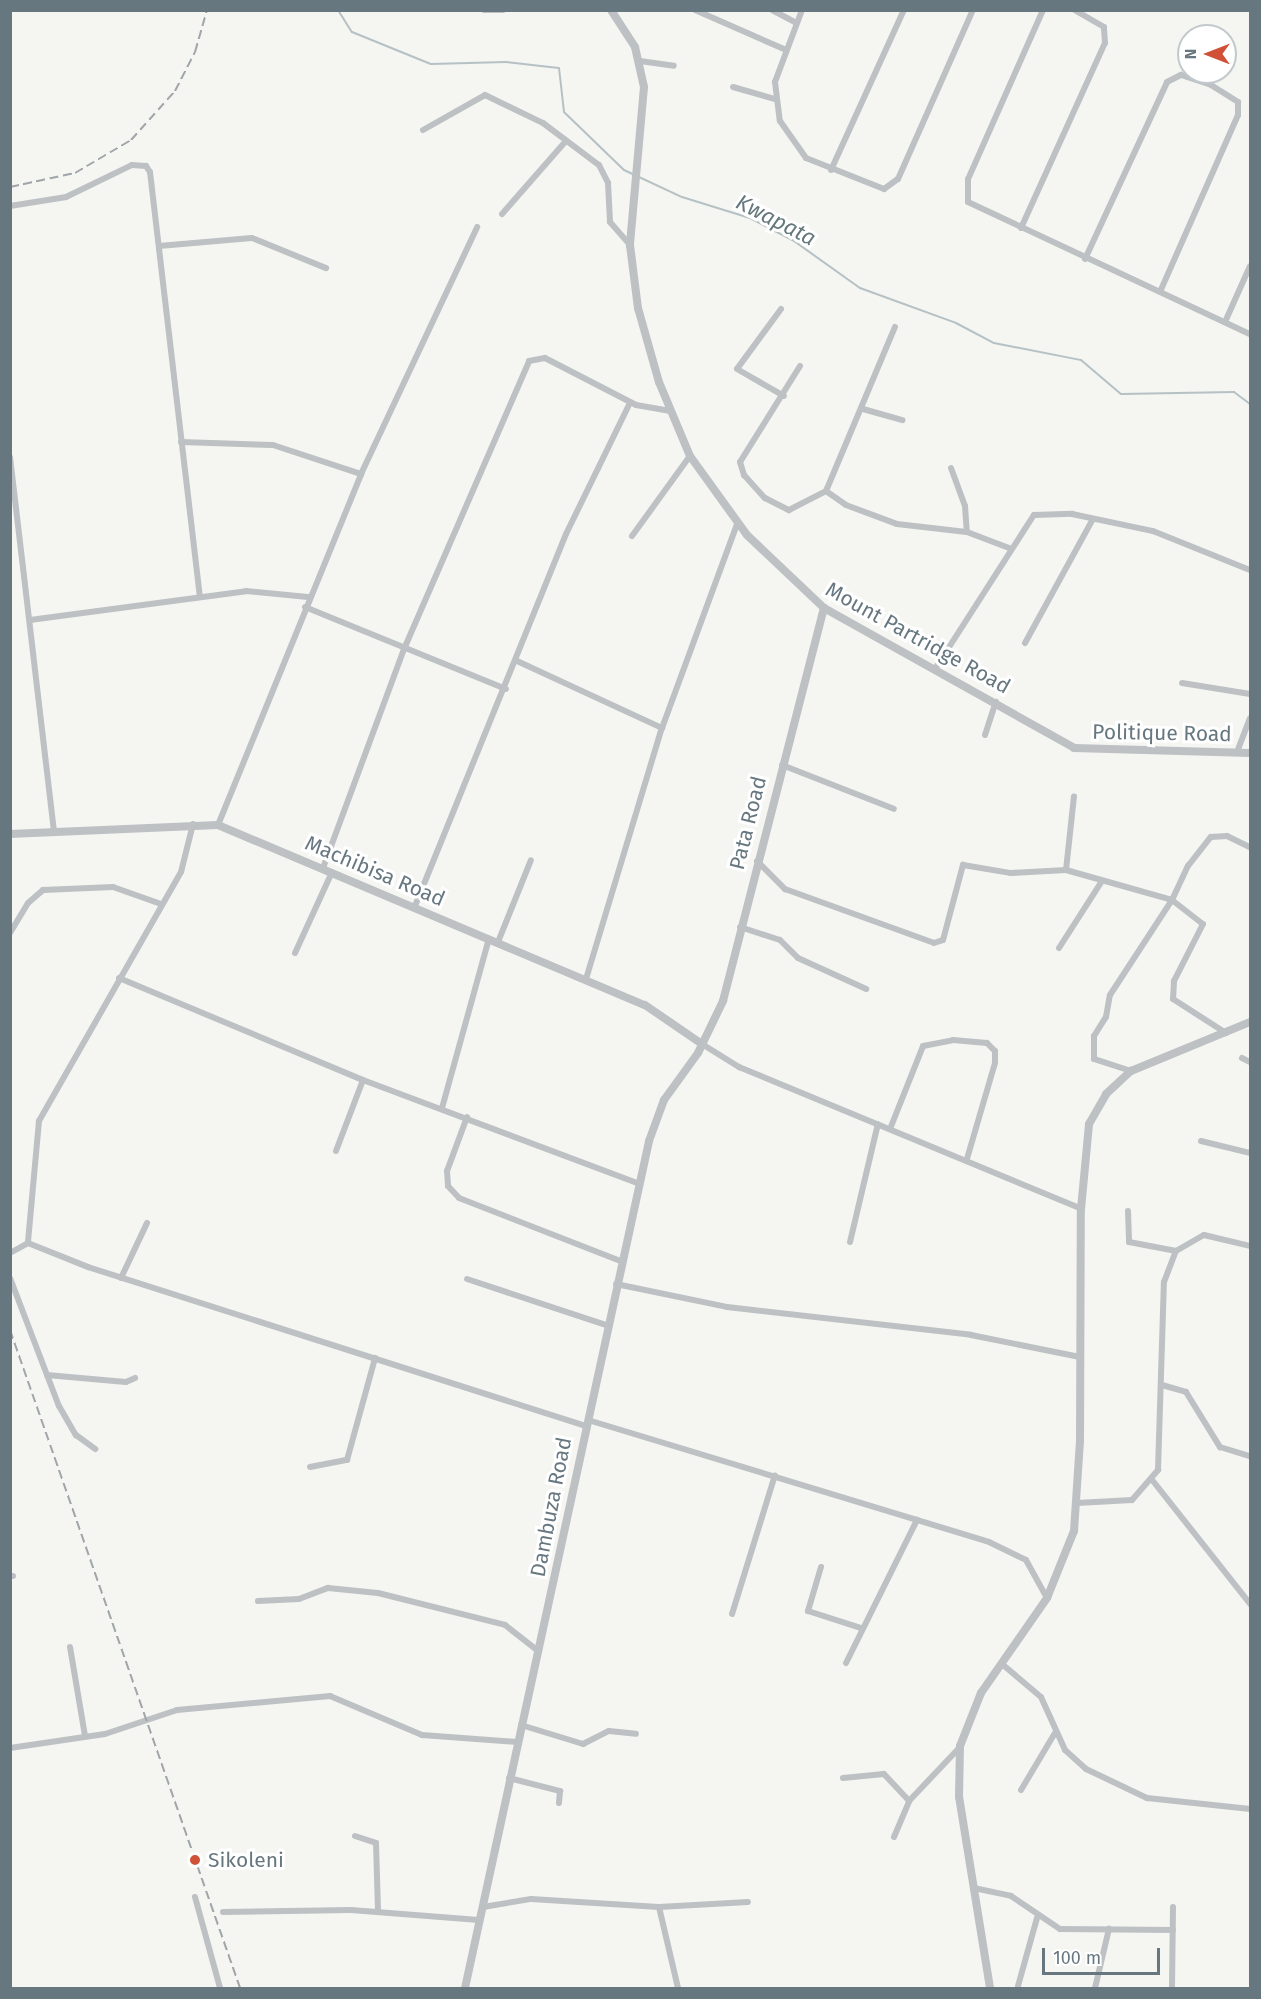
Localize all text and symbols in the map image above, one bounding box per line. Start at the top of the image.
north arrow [1177,24,1237,84]
text: N [1181,49,1200,59]
water label: Kwapata [732,189,820,251]
street label: Mount Partridge Road [821,577,1015,699]
street label: Politique Road [1092,719,1232,747]
street label: Pata Road [724,774,772,872]
street label: Machibisa Road [301,830,449,912]
street label: Dambuza Road [525,1435,577,1579]
place label: Sikoleni [208,1847,284,1873]
marker: Sikoleni [186,1851,204,1869]
scale bar [1045,1936,1164,1974]
text: 100 m [1053,1947,1101,1969]

